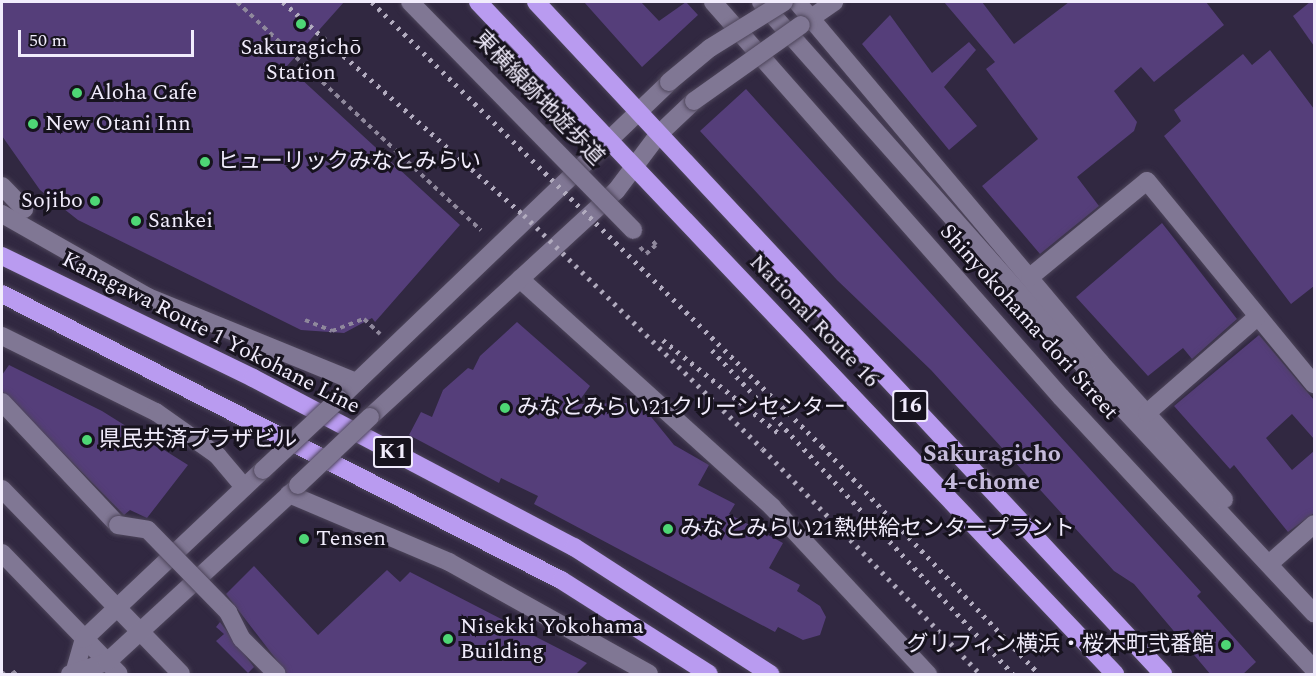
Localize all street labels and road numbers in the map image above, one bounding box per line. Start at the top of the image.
street label: 東横線跡地遊歩道 [468,26,610,170]
street label: Shinyokohama-dori Street [934,219,1124,425]
street label: Kanagawa Route 1 Yokohane Line [58,246,364,420]
street label: National Route 16 [744,249,884,393]
road number: 16 [892,388,928,424]
road number: K1 [372,434,414,470]

